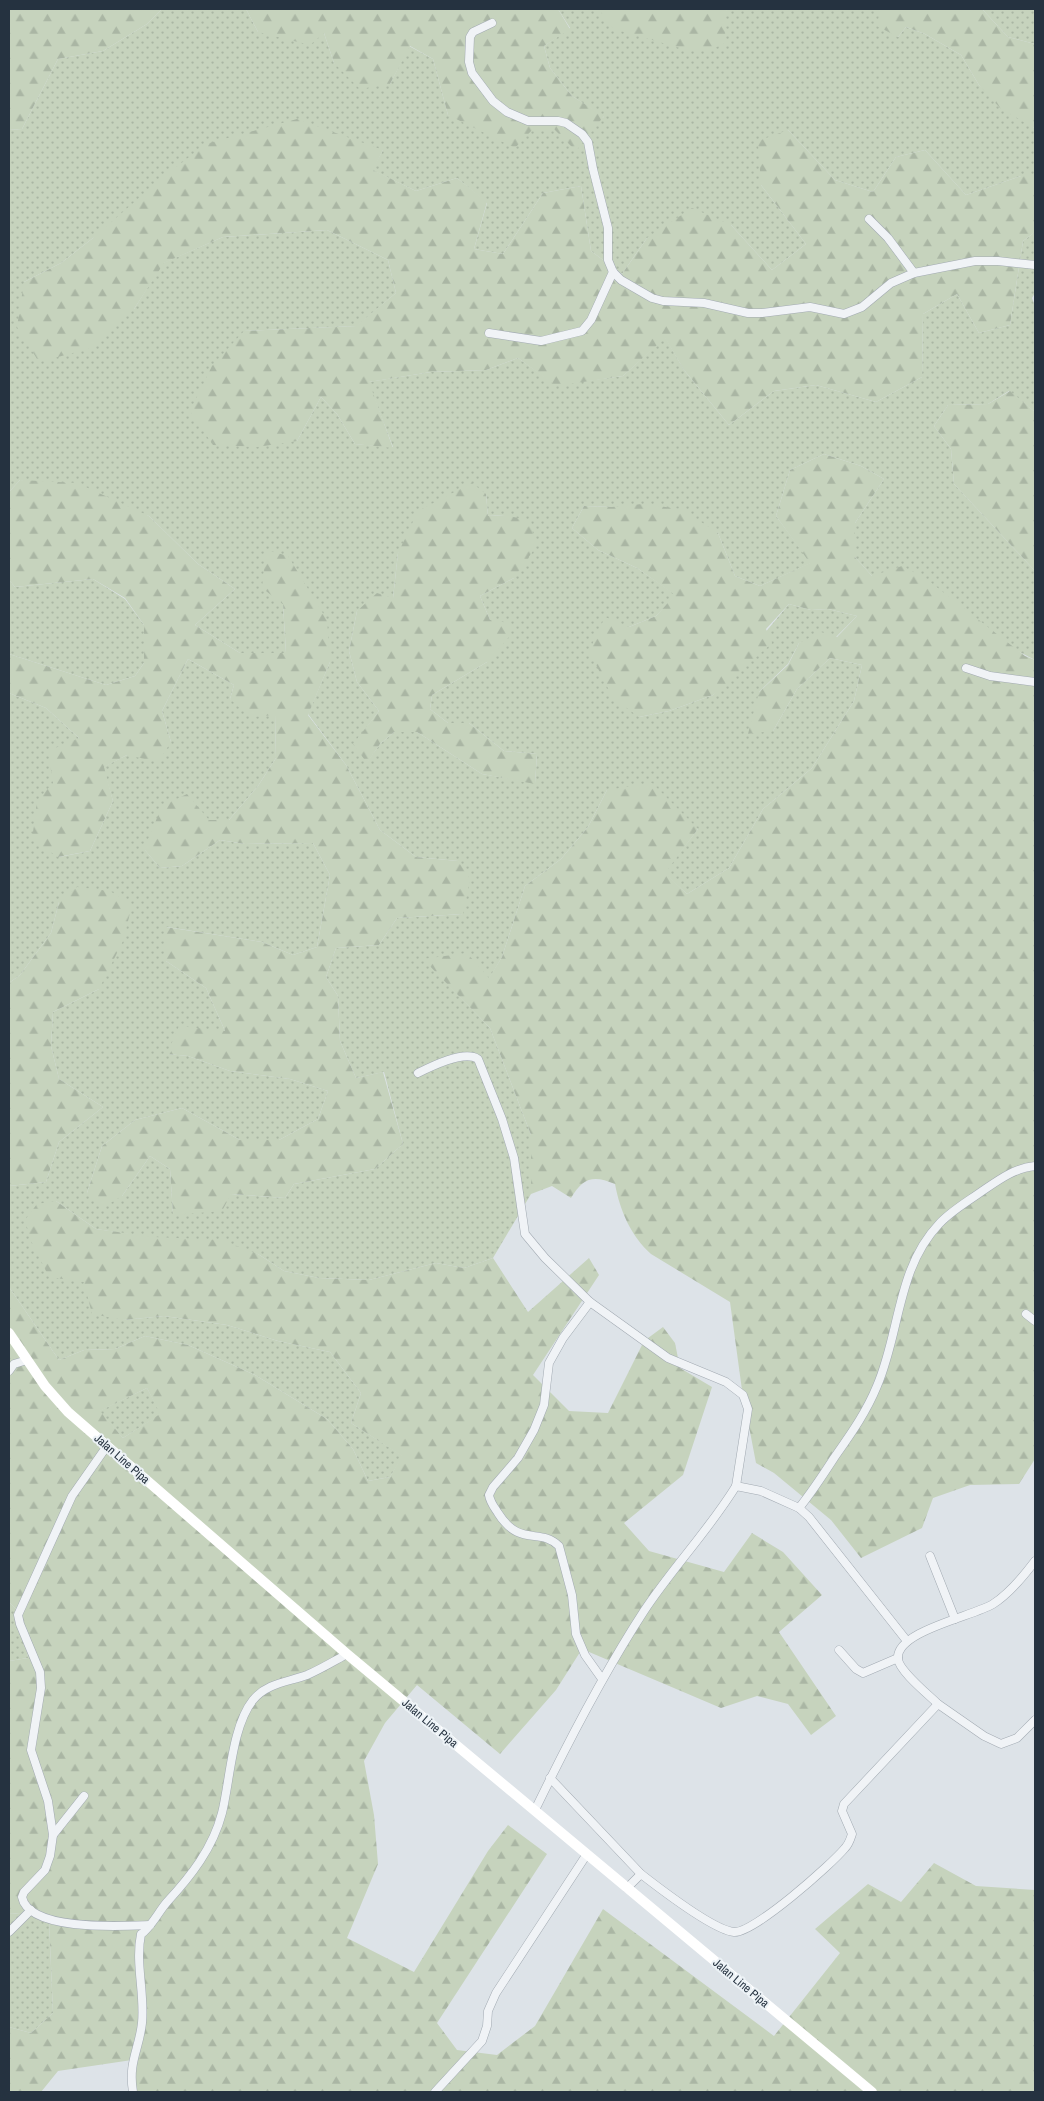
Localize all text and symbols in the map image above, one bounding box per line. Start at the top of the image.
street label: Jalan Line Pipa [91,1431,153,1488]
street label: Jalan Line Pipa [399,1695,462,1751]
street label: Jalan Line Pipa [710,1955,773,2011]

